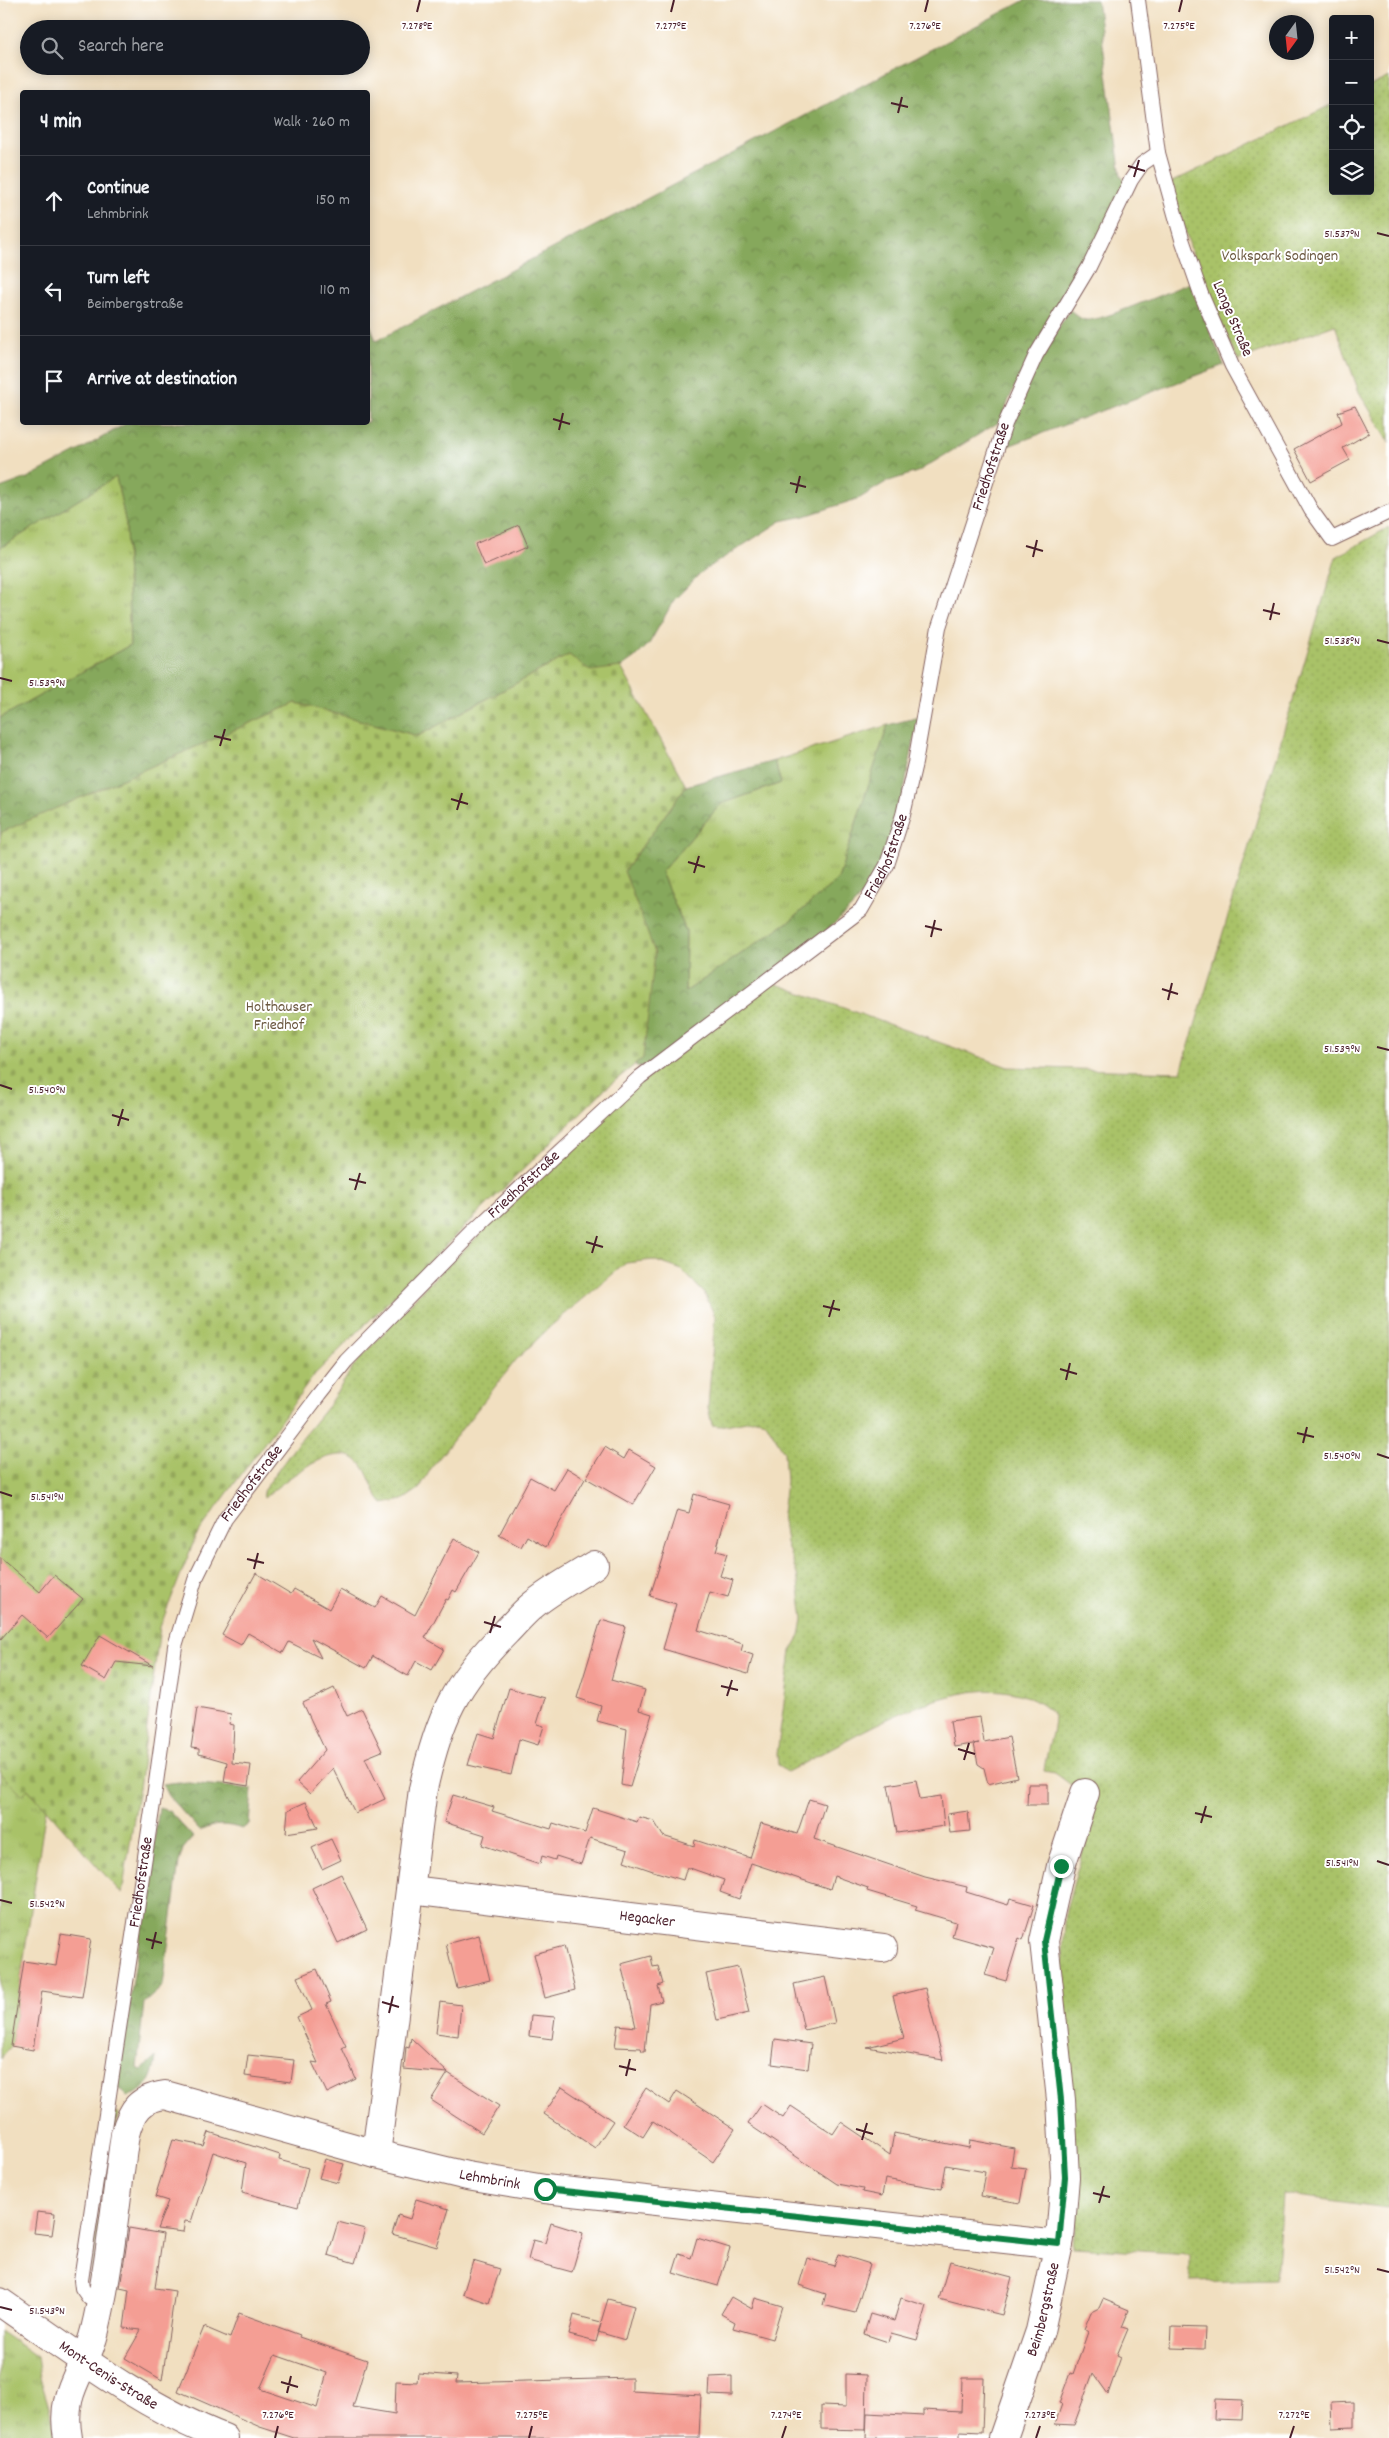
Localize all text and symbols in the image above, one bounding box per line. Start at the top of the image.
north arrow [1269,15,1314,60]
map controls [1329,15,1374,195]
button: + [1329,15,1374,60]
text: 7.278°E [402,18,433,35]
text: 7.277°E [656,18,687,35]
text: 7.276°E [909,18,941,35]
text: 7.275°E [1163,18,1195,35]
search box [20,20,370,75]
icon: search [38,34,66,62]
text: Search here [78,34,164,61]
button: − [1329,60,1374,105]
button: locate [1329,105,1374,150]
text: 4 min [40,108,82,138]
text: Walk · 260 m [274,111,350,134]
button: layers [1329,150,1374,195]
text: Continue [87,176,149,203]
icon: ahead [40,187,68,215]
text: 150 m [316,189,350,212]
text: Lehmbrink [87,203,149,226]
text: 51.537°N [1324,226,1360,243]
park label: Volkspark Sodingen [1222,245,1338,268]
text: Turn left [87,266,150,293]
icon: left [40,277,68,305]
street label: Lange Straße [1206,278,1258,360]
text: 110 m [320,279,350,302]
text: Beimbergstraße [87,293,183,316]
icon: arrive [40,367,68,395]
text: Arrive at destination [87,367,237,394]
street label: Friedhofstraße [966,420,1016,514]
text: 51.538°N [1324,633,1360,650]
text: 51.539°N [29,675,65,692]
street label: Friedhofstraße [858,811,914,904]
park label: Holthauser Friedhof [246,996,312,1037]
text: 51.539°N [1324,1041,1360,1058]
text: 51.540°N [28,1082,66,1099]
street label: Friedhofstraße [483,1145,565,1224]
street label: Friedhofstraße [215,1440,289,1527]
text: 51.540°N [1323,1448,1361,1465]
text: 51.541°N [30,1489,64,1506]
street label: Friedhofstraße [123,1835,159,1929]
route end [1050,1855,1073,1878]
text: 51.541°N [1325,1855,1359,1872]
text: 51.542°N [29,1896,65,1913]
street label: Hegacker [618,1904,676,1934]
street label: Lehmbrink [457,2163,522,2196]
route start [534,2178,557,2201]
street label: Beimbergstraße [1021,2260,1066,2360]
text: 51.542°N [1324,2262,1360,2279]
text: 51.543°N [29,2303,65,2320]
street label: Mont-Cenis-Straße [54,2335,162,2416]
text: 7.276°E [262,2407,294,2424]
text: 7.275°E [516,2407,548,2424]
text: 7.274°E [771,2407,802,2424]
text: 7.273°E [1024,2407,1056,2424]
text: 7.272°E [1279,2407,1310,2424]

